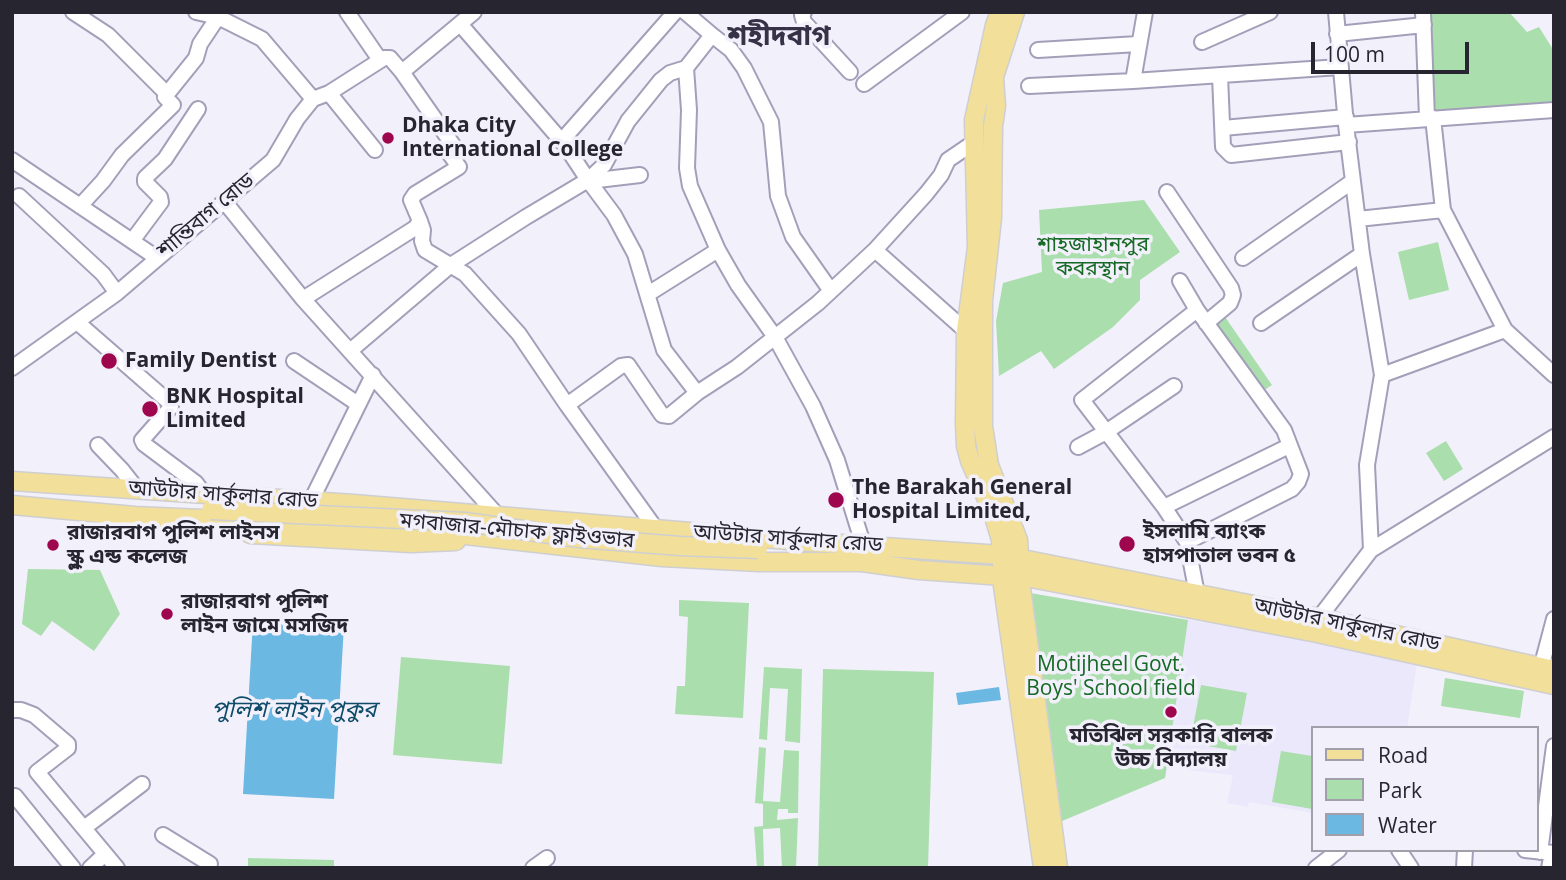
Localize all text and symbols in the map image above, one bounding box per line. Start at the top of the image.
district label: শহীদবাগ [727,20,831,54]
scale bar [1314,28,1472,72]
text: 100 m [1324,40,1385,68]
place label: Dhaka City International College [402,113,623,163]
marker: Dhaka City International College [380,130,396,146]
street label: শান্তিবাগ রোড [152,168,260,264]
park label: শাহজাহানপুর কবরস্থান [1037,232,1149,282]
place label: Family Dentist [125,348,277,374]
marker: Family Dentist [99,351,119,371]
place label: BNK Hospital Limited [166,384,304,434]
marker: BNK Hospital Limited [140,399,160,419]
place label: The Barakah General Hospital Limited, [852,475,1072,525]
street label: আউটার সার্কুলার রোড [128,476,318,514]
marker: The Barakah General Hospital Limited, [826,490,846,510]
street label: মগবাজার-মৌচাক ফ্লাইওভার [399,508,635,554]
place label: ইসলামি ব্যাংক হাসপাতাল ভবন ৫ [1143,519,1296,569]
place label: রাজারবাগ পুলিশ লাইনস স্কুল এন্ড কলেজ [67,520,279,570]
street label: আউটার সার্কুলার রোড [693,520,883,558]
marker: ইসলামি ব্যাংক হাসপাতাল ভবন ৫ [1117,534,1137,554]
marker: রাজারবাগ পুলিশ লাইনস স্কুল এন্ড কলেজ [45,537,61,553]
place label: রাজারবাগ পুলিশ লাইন জামে মসজিদ [181,589,348,639]
street label: আউটার সার্কুলার রোড [1252,593,1442,657]
marker: রাজারবাগ পুলিশ লাইন জামে মসজিদ [159,606,175,622]
park label: Motijheel Govt. Boys' School field [1026,652,1196,702]
water label: পুলিশ লাইন পুকুর [212,696,376,724]
marker: মতিঝিল সরকারি বালক উচ্চ বিদ্যালয় [1163,704,1179,720]
place label: মতিঝিল সরকারি বালক উচ্চ বিদ্যালয় [1069,723,1273,773]
legend [1310,726,1538,852]
text: Road [1378,741,1428,769]
text: Park [1378,776,1422,804]
text: Water [1378,811,1437,839]

